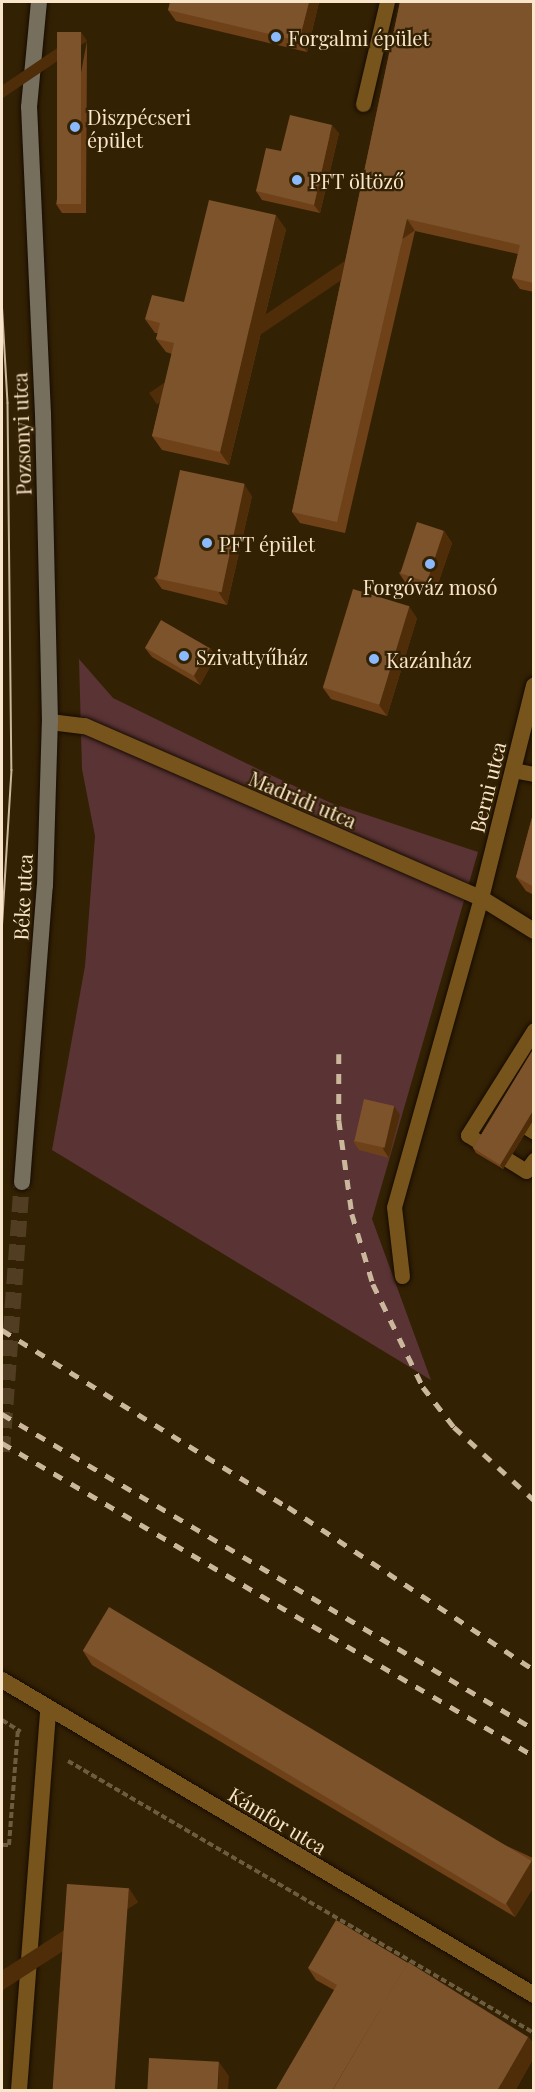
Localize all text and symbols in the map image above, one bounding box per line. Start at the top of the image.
place label: Forgalmi épület [288,25,429,49]
marker: Forgalmi épület [269,30,283,44]
place label: Diszpécseri épület [87,104,191,151]
marker: Diszpécseri épület [68,120,82,134]
place label: PFT öltöző [309,168,404,192]
marker: PFT öltöző [290,173,304,187]
street label: Pozsonyi utca [7,372,35,496]
place label: PFT épület [219,531,316,555]
marker: PFT épület [200,536,214,550]
marker: Forgóváz mosó [423,557,437,571]
place label: Forgóváz mosó [363,574,497,598]
place label: Szivattyűház [196,644,308,668]
place label: Kazánház [386,647,472,671]
marker: Szivattyűház [177,649,191,663]
marker: Kazánház [367,652,381,666]
street label: Berni utca [464,739,510,835]
street label: Madridi utca [246,766,360,832]
street label: Béke utca [8,853,36,941]
street label: Kámfor utca [225,1781,331,1859]

